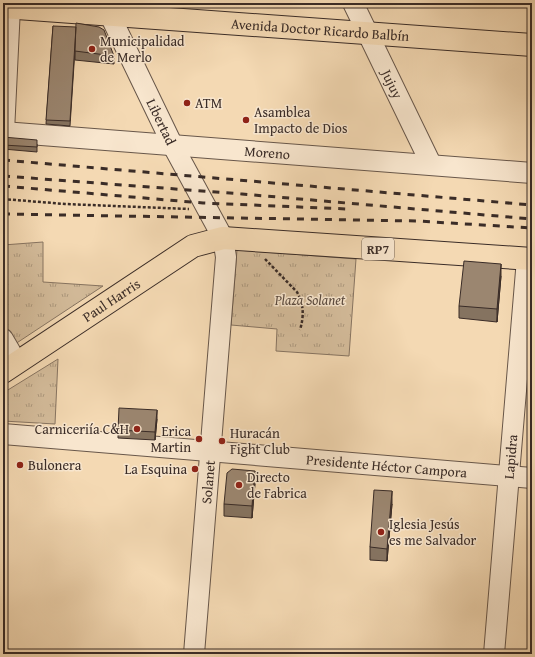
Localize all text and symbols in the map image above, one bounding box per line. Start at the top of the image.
street label: Avenida Doctor Ricardo Balbín [230,13,410,46]
place label: Municipalidad de Merlo [100,31,185,67]
marker: Municipalidad de Merlo [87,44,97,54]
street label: Jujuy [376,64,408,102]
place label: ATM [195,93,222,113]
street label: Libertad [142,95,181,149]
marker: ATM [182,98,192,108]
place label: Asamblea Impacto de Dios [254,102,348,138]
marker: Asamblea Impacto de Dios [241,115,251,125]
street label: Moreno [244,141,291,164]
road number: RP7 [362,238,394,260]
street label: Paul Harris [78,274,144,327]
park label: Plaza Solanet [274,290,346,310]
place label: Carniceriía C&H [35,419,129,439]
place label: Erica Martin [150,421,191,457]
place label: Huracán Fight Club [230,423,290,459]
marker: Carniceriía C&H [132,424,142,434]
street label: Lapidra [499,433,522,480]
marker: Erica Martin [194,434,204,444]
marker: Huracán Fight Club [217,436,227,446]
street label: Presidente Héctor Campora [305,449,468,483]
place label: Bulonera [28,455,82,475]
place label: La Esquina [124,459,187,479]
street label: Solanet [196,459,220,505]
marker: Bulonera [15,460,25,470]
marker: La Esquina [190,464,200,474]
place label: Directo de Fabrica [247,467,307,503]
marker: Directo de Fabrica [234,480,244,490]
place label: Iglesia Jesús es me Salvador [389,514,477,550]
marker: Iglesia Jesús es me Salvador [376,527,386,537]

